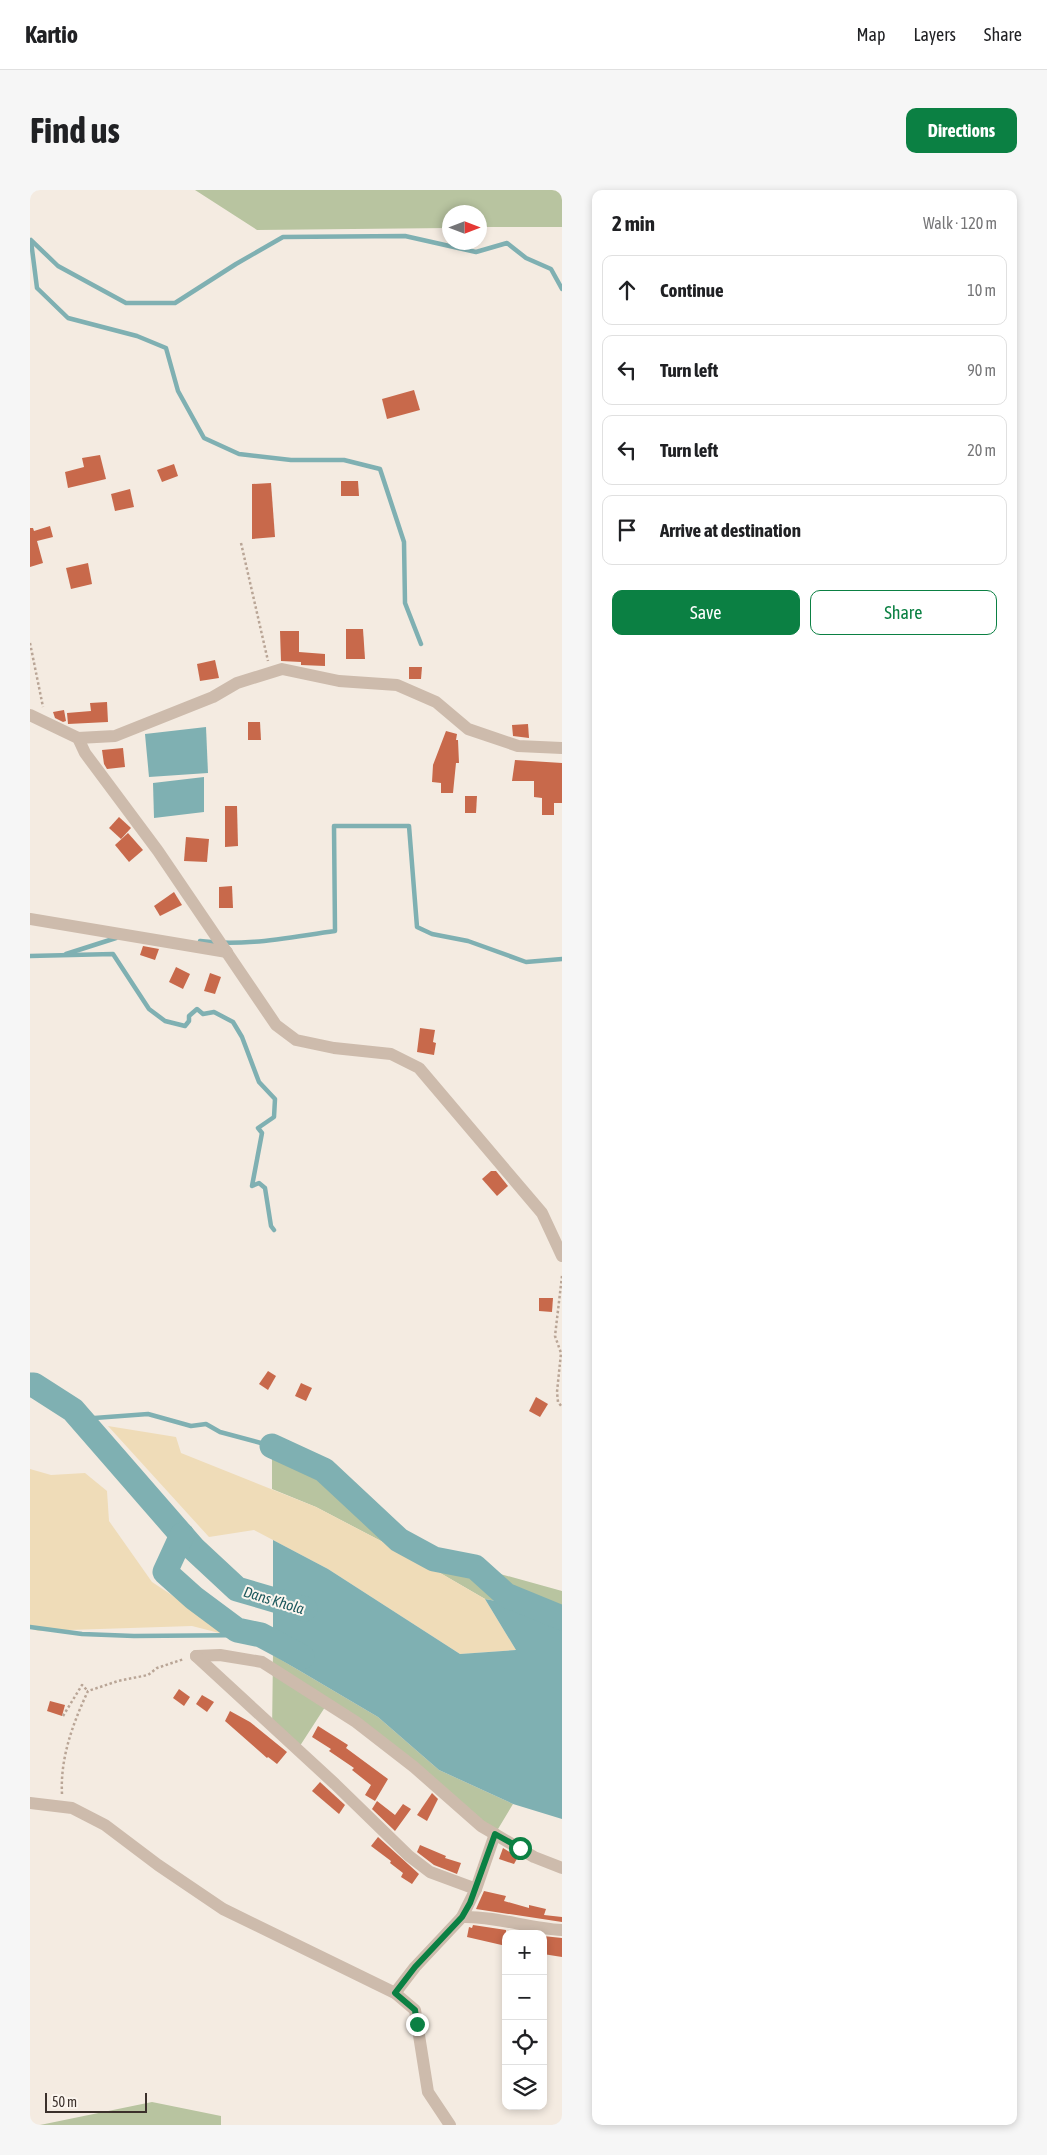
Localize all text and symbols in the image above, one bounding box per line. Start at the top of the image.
text: Kartio [25,21,78,48]
text: Map [856,24,885,45]
text: Layers [913,24,956,45]
text: Share [984,24,1022,45]
button: Directions [906,108,1017,153]
text: Find us [30,110,120,150]
north arrow [442,205,487,250]
text: 2 min [612,211,655,235]
text: Walk · 120 m [923,214,997,232]
icon: ahead [613,276,641,304]
text: Continue [660,279,724,301]
text: 10 m [967,281,996,299]
icon: left [613,356,641,384]
text: Turn left [660,359,718,381]
text: 90 m [967,361,996,379]
icon: left [613,436,641,464]
text: Turn left [660,439,718,461]
text: 20 m [967,441,996,459]
icon: arrive [613,516,641,544]
text: Arrive at destination [660,519,801,541]
button: Save [612,590,800,635]
button: Share [810,590,997,635]
water label: Dans Khola [242,1583,306,1617]
route start [509,1837,532,1860]
map controls [502,1930,547,2110]
button: + [502,1930,547,1975]
button: − [502,1975,547,2020]
route end [406,2013,429,2036]
button: locate [502,2020,547,2065]
button: layers [502,2065,547,2110]
scale bar [45,2090,148,2113]
text: 50 m [52,2094,77,2110]

